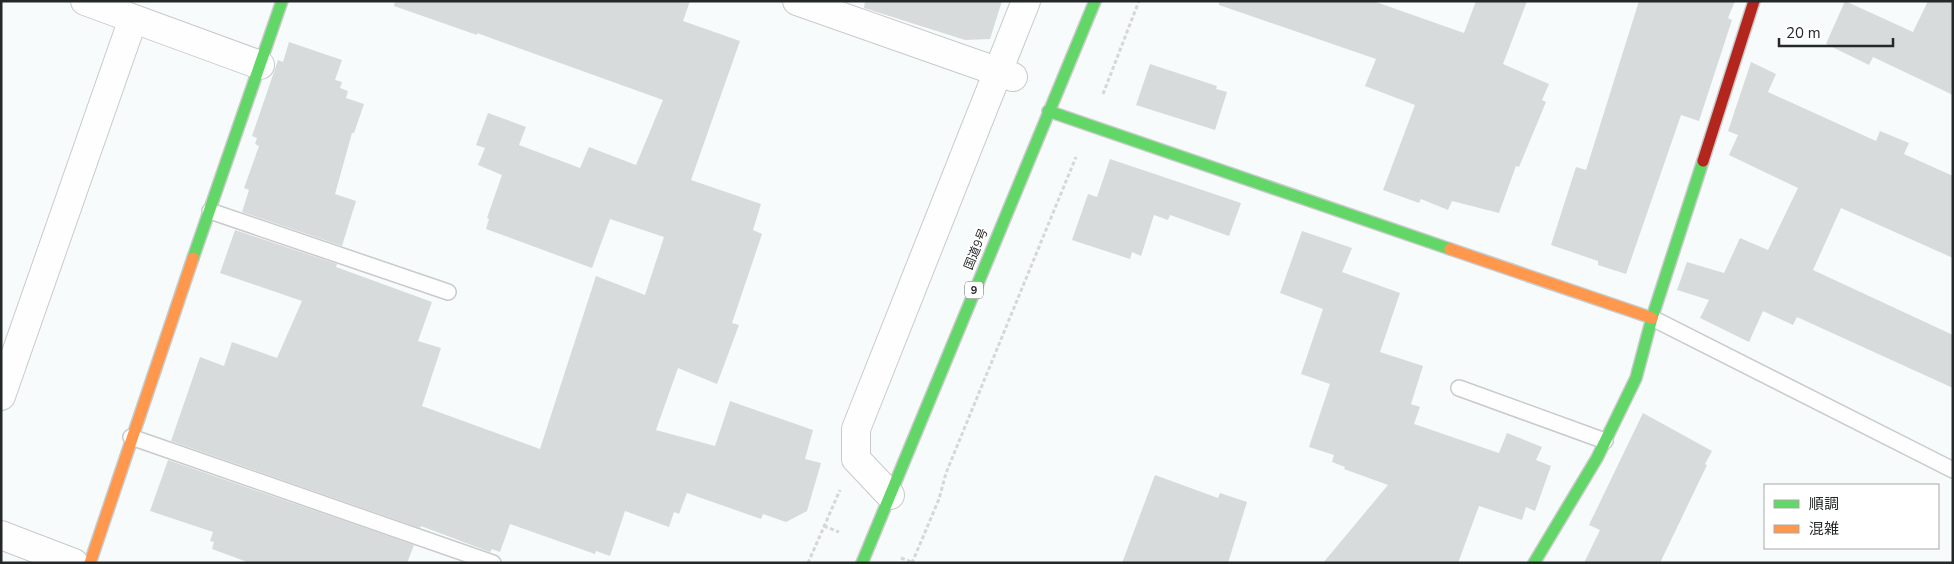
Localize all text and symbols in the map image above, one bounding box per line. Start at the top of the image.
scale bar [1779,15,1893,47]
text: 20 m [1786,23,1821,43]
street label: 国道9号 [960,226,992,272]
road number: 9 [965,282,983,298]
legend [1764,484,1939,549]
text: 順調 [1809,494,1839,514]
text: 混雑 [1809,519,1839,539]

